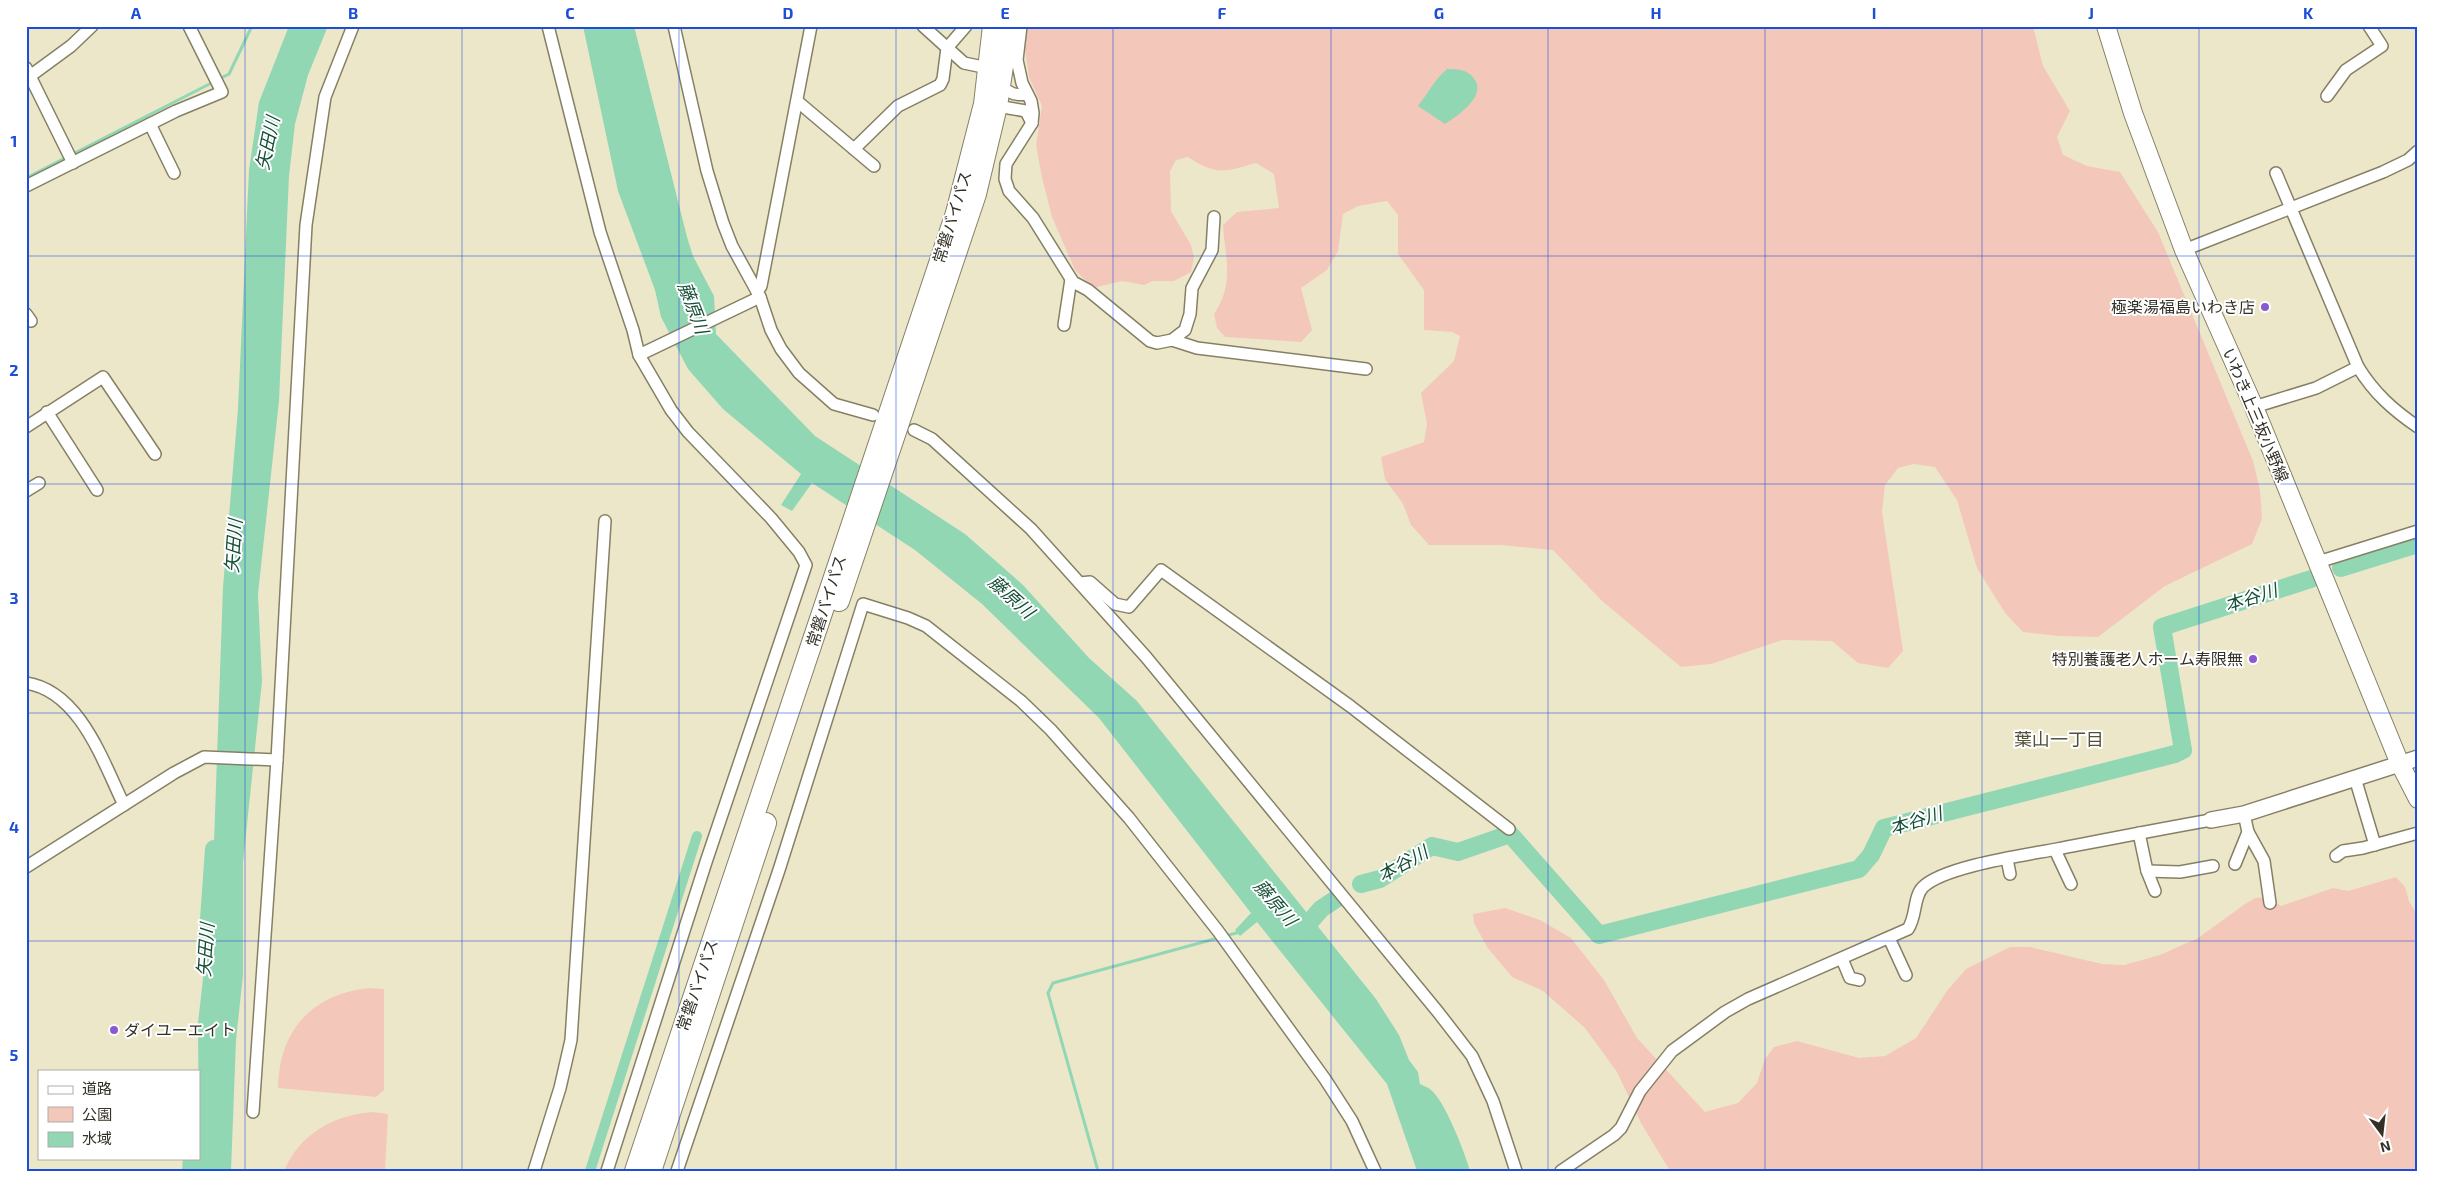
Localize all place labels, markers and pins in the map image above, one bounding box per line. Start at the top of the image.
place label: 極楽湯福島いわき店 [2111,297,2255,316]
marker: 極楽湯福島いわき店 [2259,301,2271,313]
place label: 特別養護老人ホーム寿限無 [2051,649,2243,668]
marker: 特別養護老人ホーム寿限無 [2247,653,2259,665]
place label: ダイユーエイト [124,1020,236,1039]
marker: ダイユーエイト [108,1024,120,1036]

